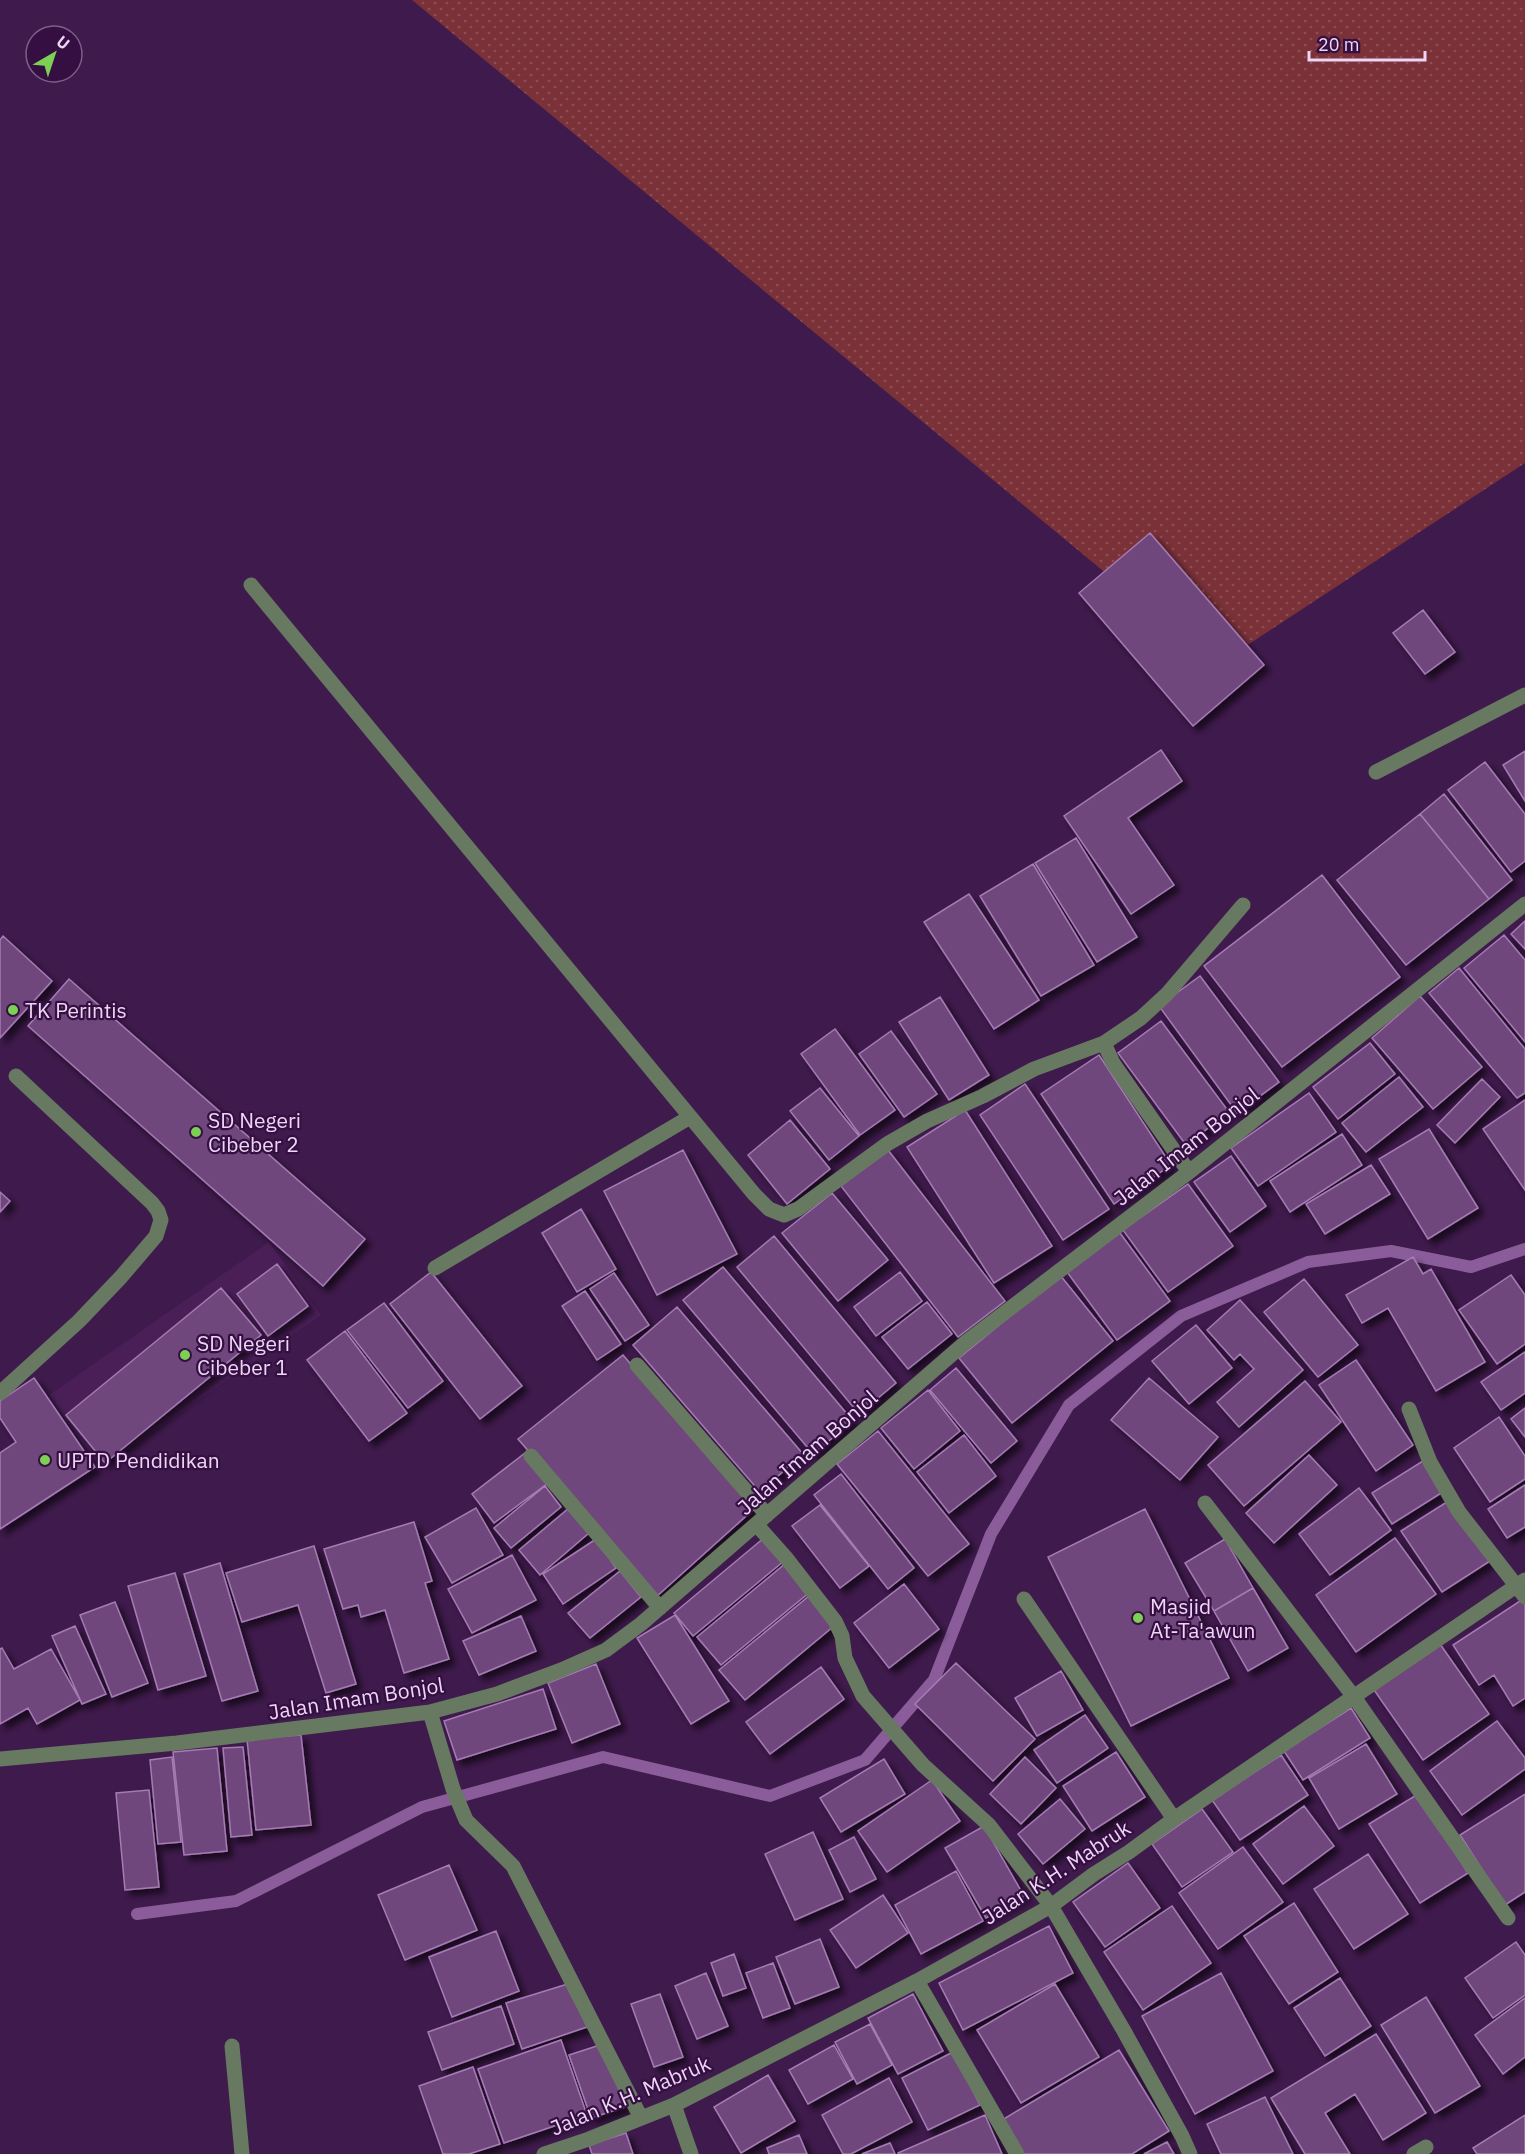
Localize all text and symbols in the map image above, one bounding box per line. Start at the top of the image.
north arrow [24,24,84,84]
scale bar [1309,24,1424,62]
text: U [53,31,74,54]
text: 20 m [1318,33,1360,56]
place label: TK Perintis [25,996,127,1024]
marker: TK Perintis [6,1003,20,1017]
street label: Jalan Imam Bonjol [1108,1080,1265,1212]
place label: SD Negeri Cibeber 2 [208,1106,301,1158]
marker: SD Negeri Cibeber 2 [189,1125,203,1139]
place label: SD Negeri Cibeber 1 [197,1329,290,1381]
marker: SD Negeri Cibeber 1 [178,1348,192,1362]
street label: Jalan Imam Bonjol [731,1383,883,1521]
place label: UPTD Pendidikan [57,1446,220,1474]
marker: UPTD Pendidikan [38,1453,52,1467]
place label: Masjid At-Ta'awun [1150,1592,1255,1644]
marker: Masjid At-Ta'awun [1131,1611,1145,1625]
street label: Jalan Imam Bonjol [266,1670,446,1726]
street label: Jalan K.H. Mabruk [976,1814,1136,1930]
street label: Jalan K.H. Mabruk [546,2049,714,2141]

